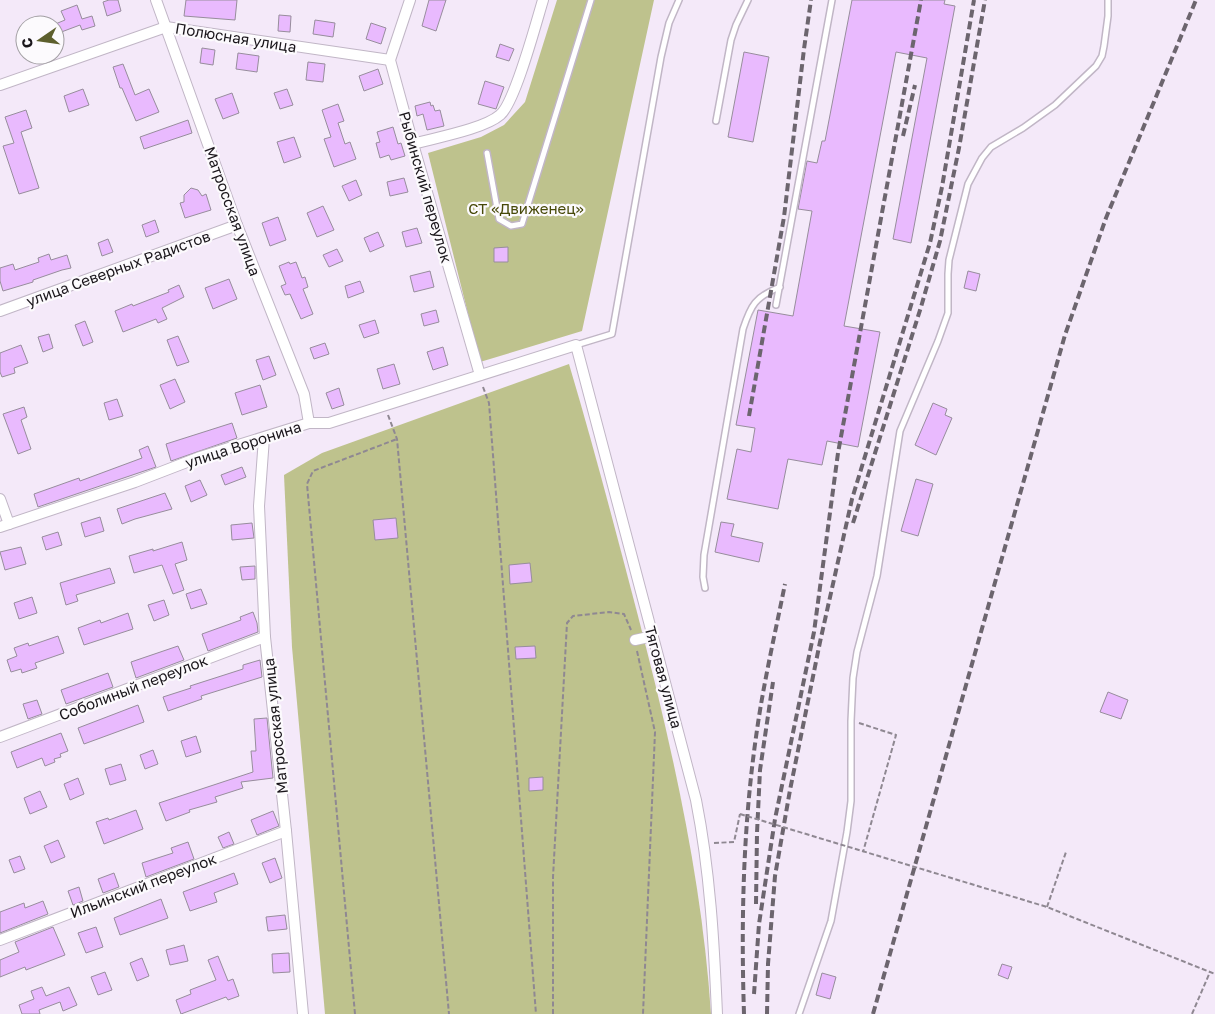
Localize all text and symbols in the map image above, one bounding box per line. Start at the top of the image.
north arrow [15,15,65,65]
street label: Полюсная улица [174,19,298,55]
text: С [17,36,36,50]
street label: Рыбинский переулок [396,109,456,265]
street label: Матросская улица [201,144,265,278]
park label: СТ «Движенец» [468,199,584,217]
street label: улица Северных Радистов [24,226,212,310]
street label: улица Воронина [183,417,303,471]
street label: Тяговая улица [642,624,686,730]
street label: Соболиный переулок [56,650,210,724]
street label: Матросская улица [259,657,291,795]
street label: Ильинский переулок [67,849,219,921]

